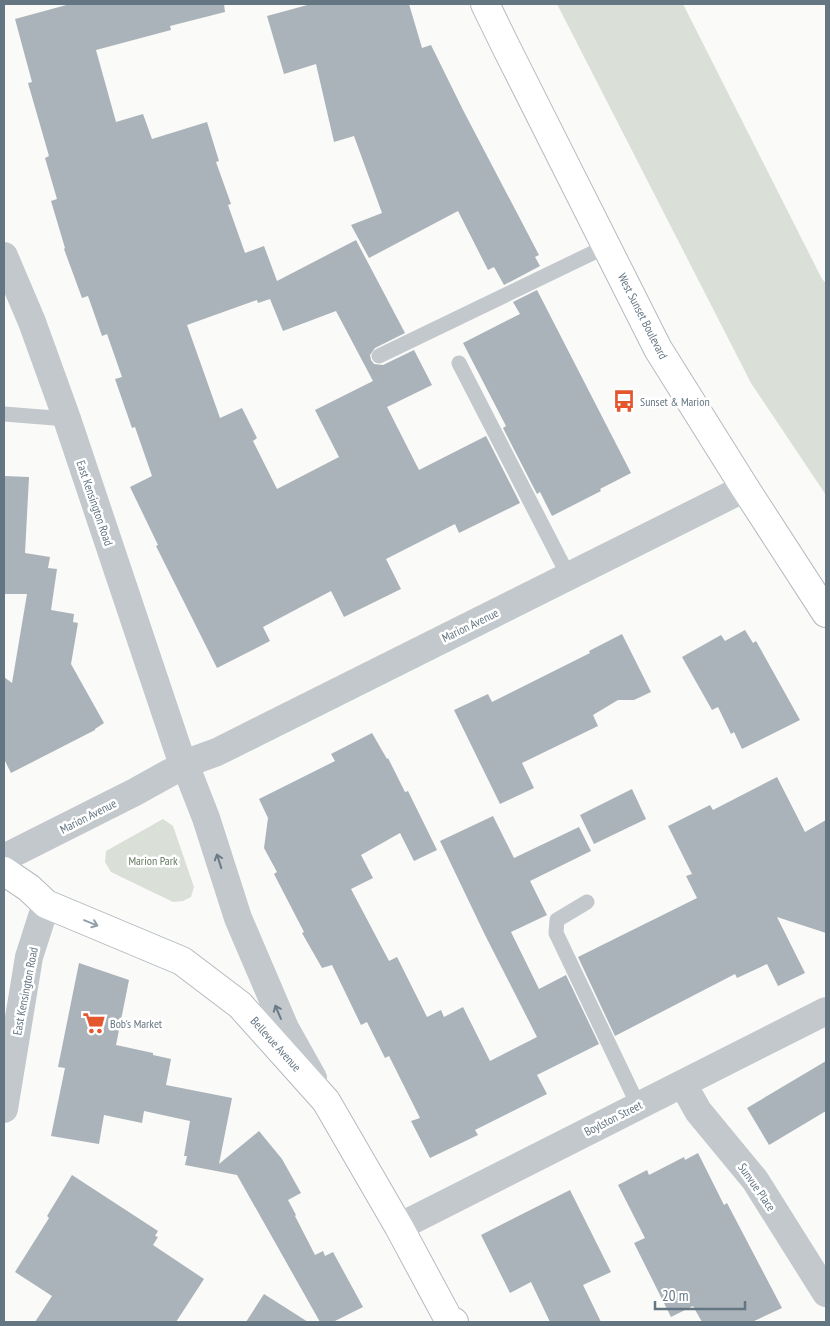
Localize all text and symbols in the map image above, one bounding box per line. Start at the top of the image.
street label: West Sunset Boulevard [615,270,671,362]
bus stop icon: Sunset & Marion [611,388,637,414]
place label: Sunset & Marion [640,394,710,409]
street label: East Kensington Road [73,458,117,548]
street label: Marion Avenue [439,605,501,645]
street label: Marion Avenue [57,795,119,837]
park label: Marion Park [128,853,178,868]
one-way arrow [214,853,224,869]
one-way arrow [83,919,98,928]
street label: East Kensington Road [9,946,41,1036]
one-way arrow [273,1005,282,1020]
supermarket icon: Bob's Market [81,1010,107,1036]
street label: Bellevue Avenue [248,1014,304,1074]
place label: Bob's Market [110,1016,163,1031]
street label: Boylston Street [581,1097,645,1139]
street label: Sunvue Place [735,1160,779,1214]
scale bar [655,1278,745,1310]
text: 20 m [662,1286,688,1305]

